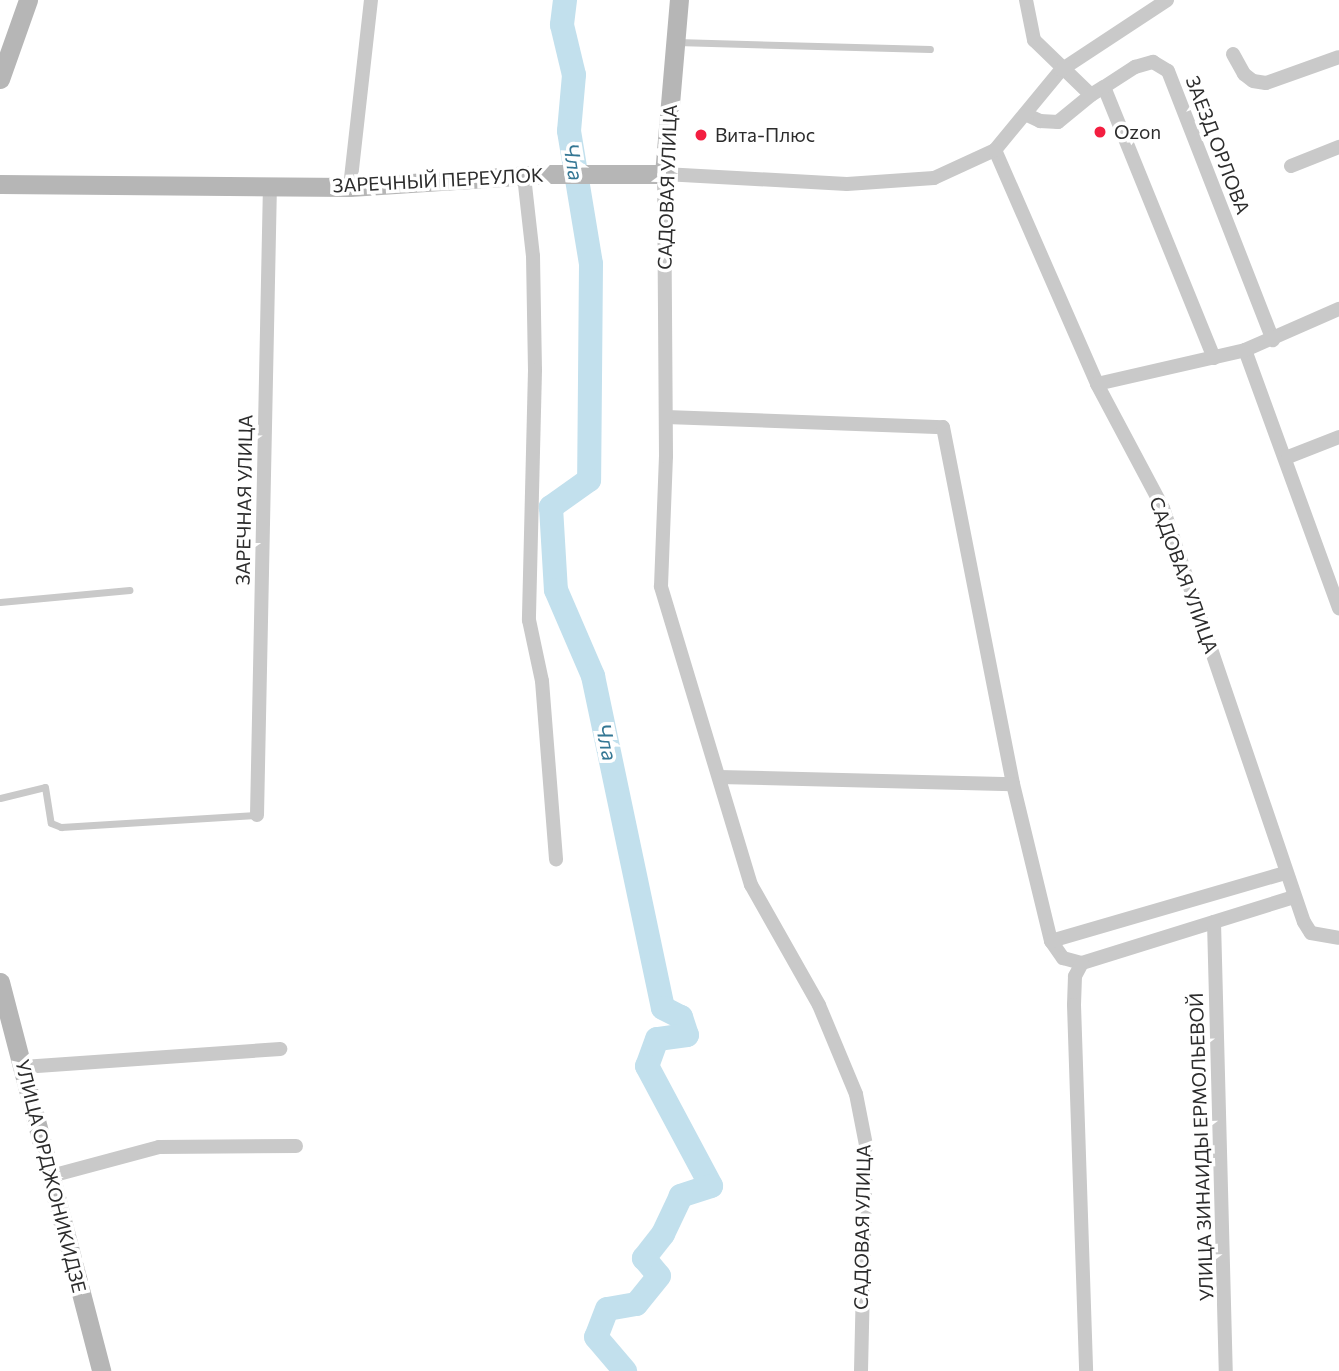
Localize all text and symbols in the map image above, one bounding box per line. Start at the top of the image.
street label: ЗАЕЗД ОРЛОВА [1181,73,1255,217]
street label: САДОВАЯ УЛИЦА [653,104,681,270]
place label: Ozon [1114,121,1161,143]
place label: Вита-Плюс [715,124,815,146]
marker: Ozon [1092,124,1108,140]
marker: Вита-Плюс [693,127,709,143]
water label: Чла [559,142,589,182]
street label: ЗАРЕЧНЫЙ ПЕРЕУЛОК [332,163,544,197]
street label: ЗАРЕЧНАЯ УЛИЦА [231,414,257,586]
street label: САДОВАЯ УЛИЦА [1145,493,1223,657]
water label: Чла [591,721,623,763]
street label: УЛИЦА ЗИНАИДЫ ЕРМОЛЬЕВОЙ [1184,992,1218,1302]
street label: УЛИЦА ОРДЖОНИКИДЗЕ [11,1057,91,1295]
street label: САДОВАЯ УЛИЦА [849,1144,875,1310]

